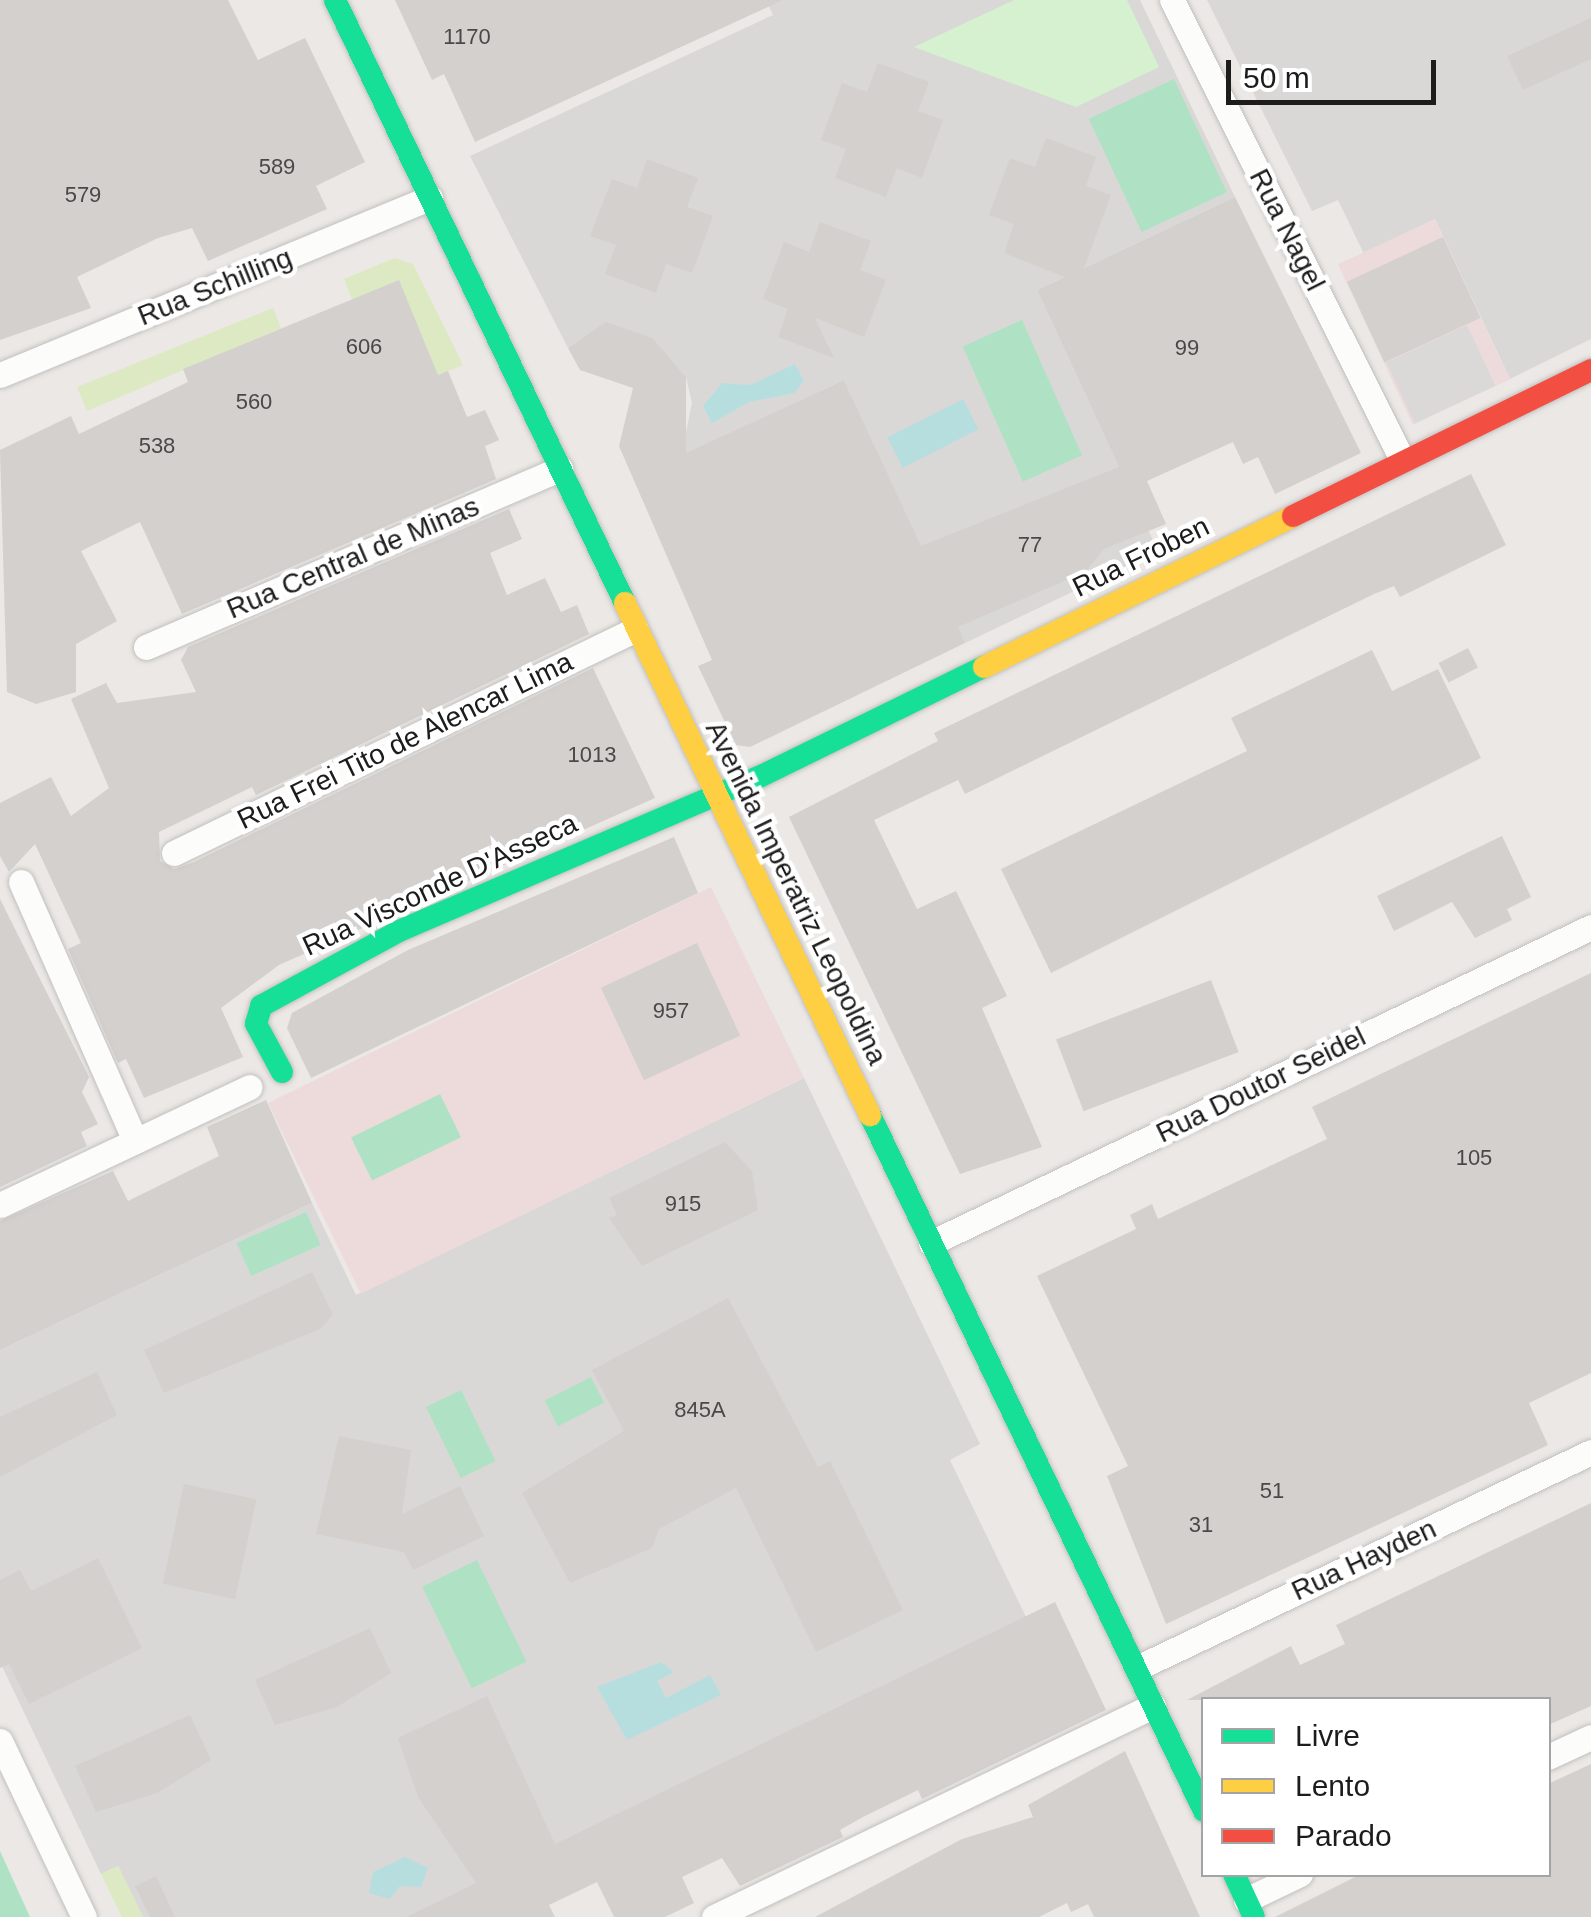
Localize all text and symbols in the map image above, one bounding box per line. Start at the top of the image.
house number: 1170 [443,24,491,50]
scale bar [1231,40,1441,102]
text: 50 m [1243,61,1310,94]
house number: 589 [259,154,295,180]
street label: Rua Nagel [1242,163,1332,297]
house number: 579 [65,182,101,208]
street label: Rua Schilling [133,241,297,333]
house number: 606 [346,334,382,360]
house number: 99 [1175,335,1199,361]
house number: 560 [236,389,272,415]
house number: 538 [139,433,175,459]
street label: Rua Central de Minas [222,490,484,626]
street label: Rua Froben [1067,509,1215,605]
house number: 77 [1018,532,1042,558]
street label: Rua Frei Tito de Alencar Lima [231,645,579,837]
street label: Avenida Imperatriz Leopoldina [698,716,894,1070]
house number: 1013 [568,742,616,768]
street label: Rua Visconde D'Asseca [297,807,583,963]
house number: 957 [653,998,689,1024]
street label: Rua Doutor Seidel [1151,1020,1371,1150]
house number: 105 [1456,1145,1492,1171]
house number: 915 [665,1191,701,1217]
house number: 845A [674,1397,726,1423]
house number: 51 [1260,1478,1284,1504]
house number: 31 [1189,1512,1213,1538]
street label: Rua Hayden [1286,1512,1442,1608]
legend [1201,1697,1551,1877]
text: Livre [1295,1719,1360,1752]
text: Lento [1295,1769,1370,1802]
text: Parado [1295,1819,1392,1852]

